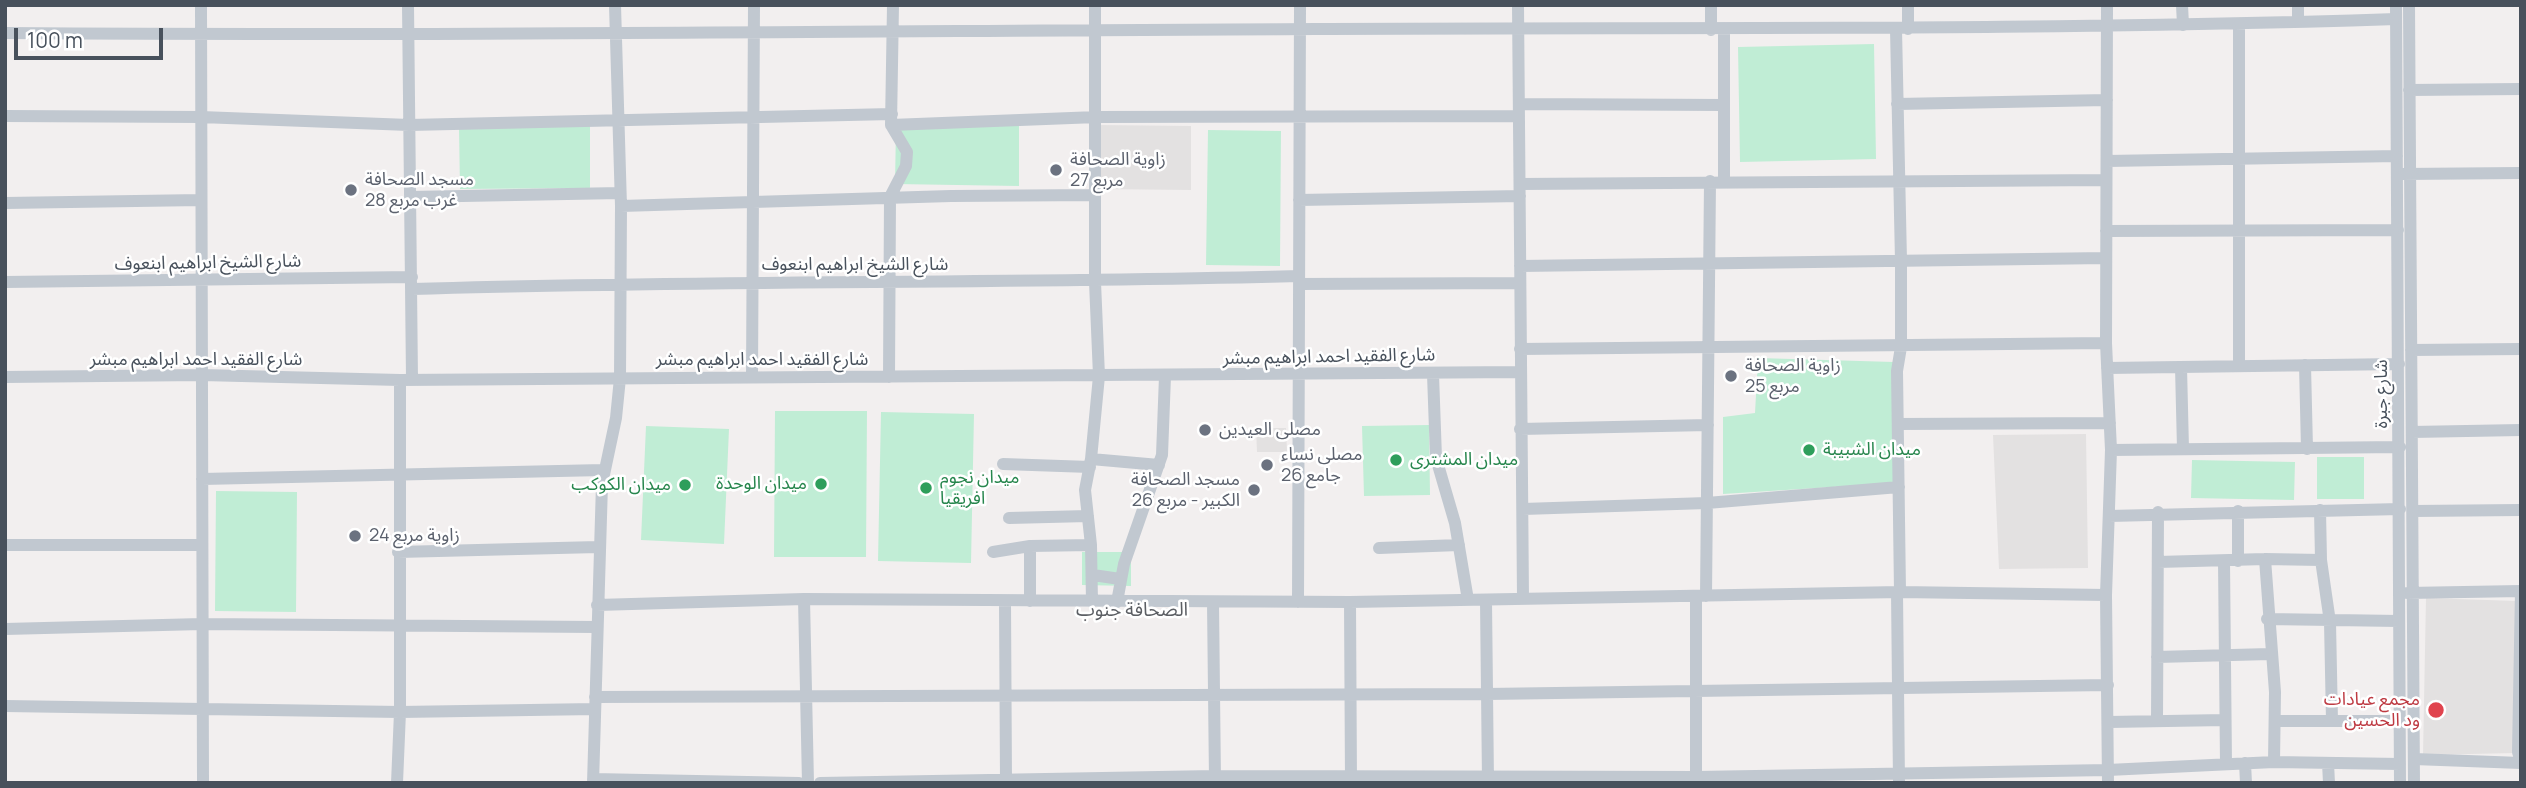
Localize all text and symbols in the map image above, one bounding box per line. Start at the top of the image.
scale bar [18,14,166,58]
text: 100 m [27,26,83,54]
place label: زاوية الصحافة مربع 27 [1070,149,1166,192]
marker: زاوية الصحافة مربع 27 [1048,162,1064,178]
place label: مسجد الصحافة غرب مربع 28 [365,169,474,212]
marker: مسجد الصحافة غرب مربع 28 [343,182,359,198]
street label: شارع الشيخ ابراهيم ابنعوف [114,251,302,275]
street label: شارع الشيخ ابراهيم ابنعوف [762,254,948,276]
street label: شارع الفقيد احمد ابراهيم مبشر [1222,344,1436,370]
street label: شارع الفقيد احمد ابراهيم مبشر [90,349,302,371]
street label: شارع الفقيد احمد ابراهيم مبشر [656,349,868,371]
place label: زاوية الصحافة مربع 25 [1745,355,1841,398]
street label: شارع جبرة [2371,359,2393,429]
marker: زاوية الصحافة مربع 25 [1723,368,1739,384]
place label: مصلى العيدين [1219,419,1321,441]
marker: مصلى العيدين [1197,422,1213,438]
place label: ميدان الشبيبة [1823,439,1921,461]
marker: ميدان الشبيبة [1801,442,1817,458]
place label: مصلى نساء جامع 26 [1281,444,1363,486]
place label: ميدان المشترى [1410,449,1518,471]
marker: ميدان المشترى [1388,452,1404,468]
marker: مصلى نساء جامع 26 [1259,457,1275,473]
place label: ميدان نجوم افريقيا [940,467,1019,510]
place label: مسجد الصحافة الكبير - مربع 26 [1131,469,1240,512]
place label: ميدان الوحدة [716,473,807,495]
place label: ميدان الكوكب [571,474,671,496]
marker: ميدان الوحدة [813,476,829,492]
marker: ميدان الكوكب [677,477,693,493]
marker: ميدان نجوم افريقيا [918,480,934,496]
marker: مسجد الصحافة الكبير - مربع 26 [1246,482,1262,498]
place label: زاوية مربع 24 [369,525,460,547]
marker: زاوية مربع 24 [347,528,363,544]
district label: الصحافة جنوب [1076,600,1188,622]
place label: مجمع عيادات ود الحسين [2324,689,2420,732]
marker: مجمع عيادات ود الحسين [2426,700,2446,720]

